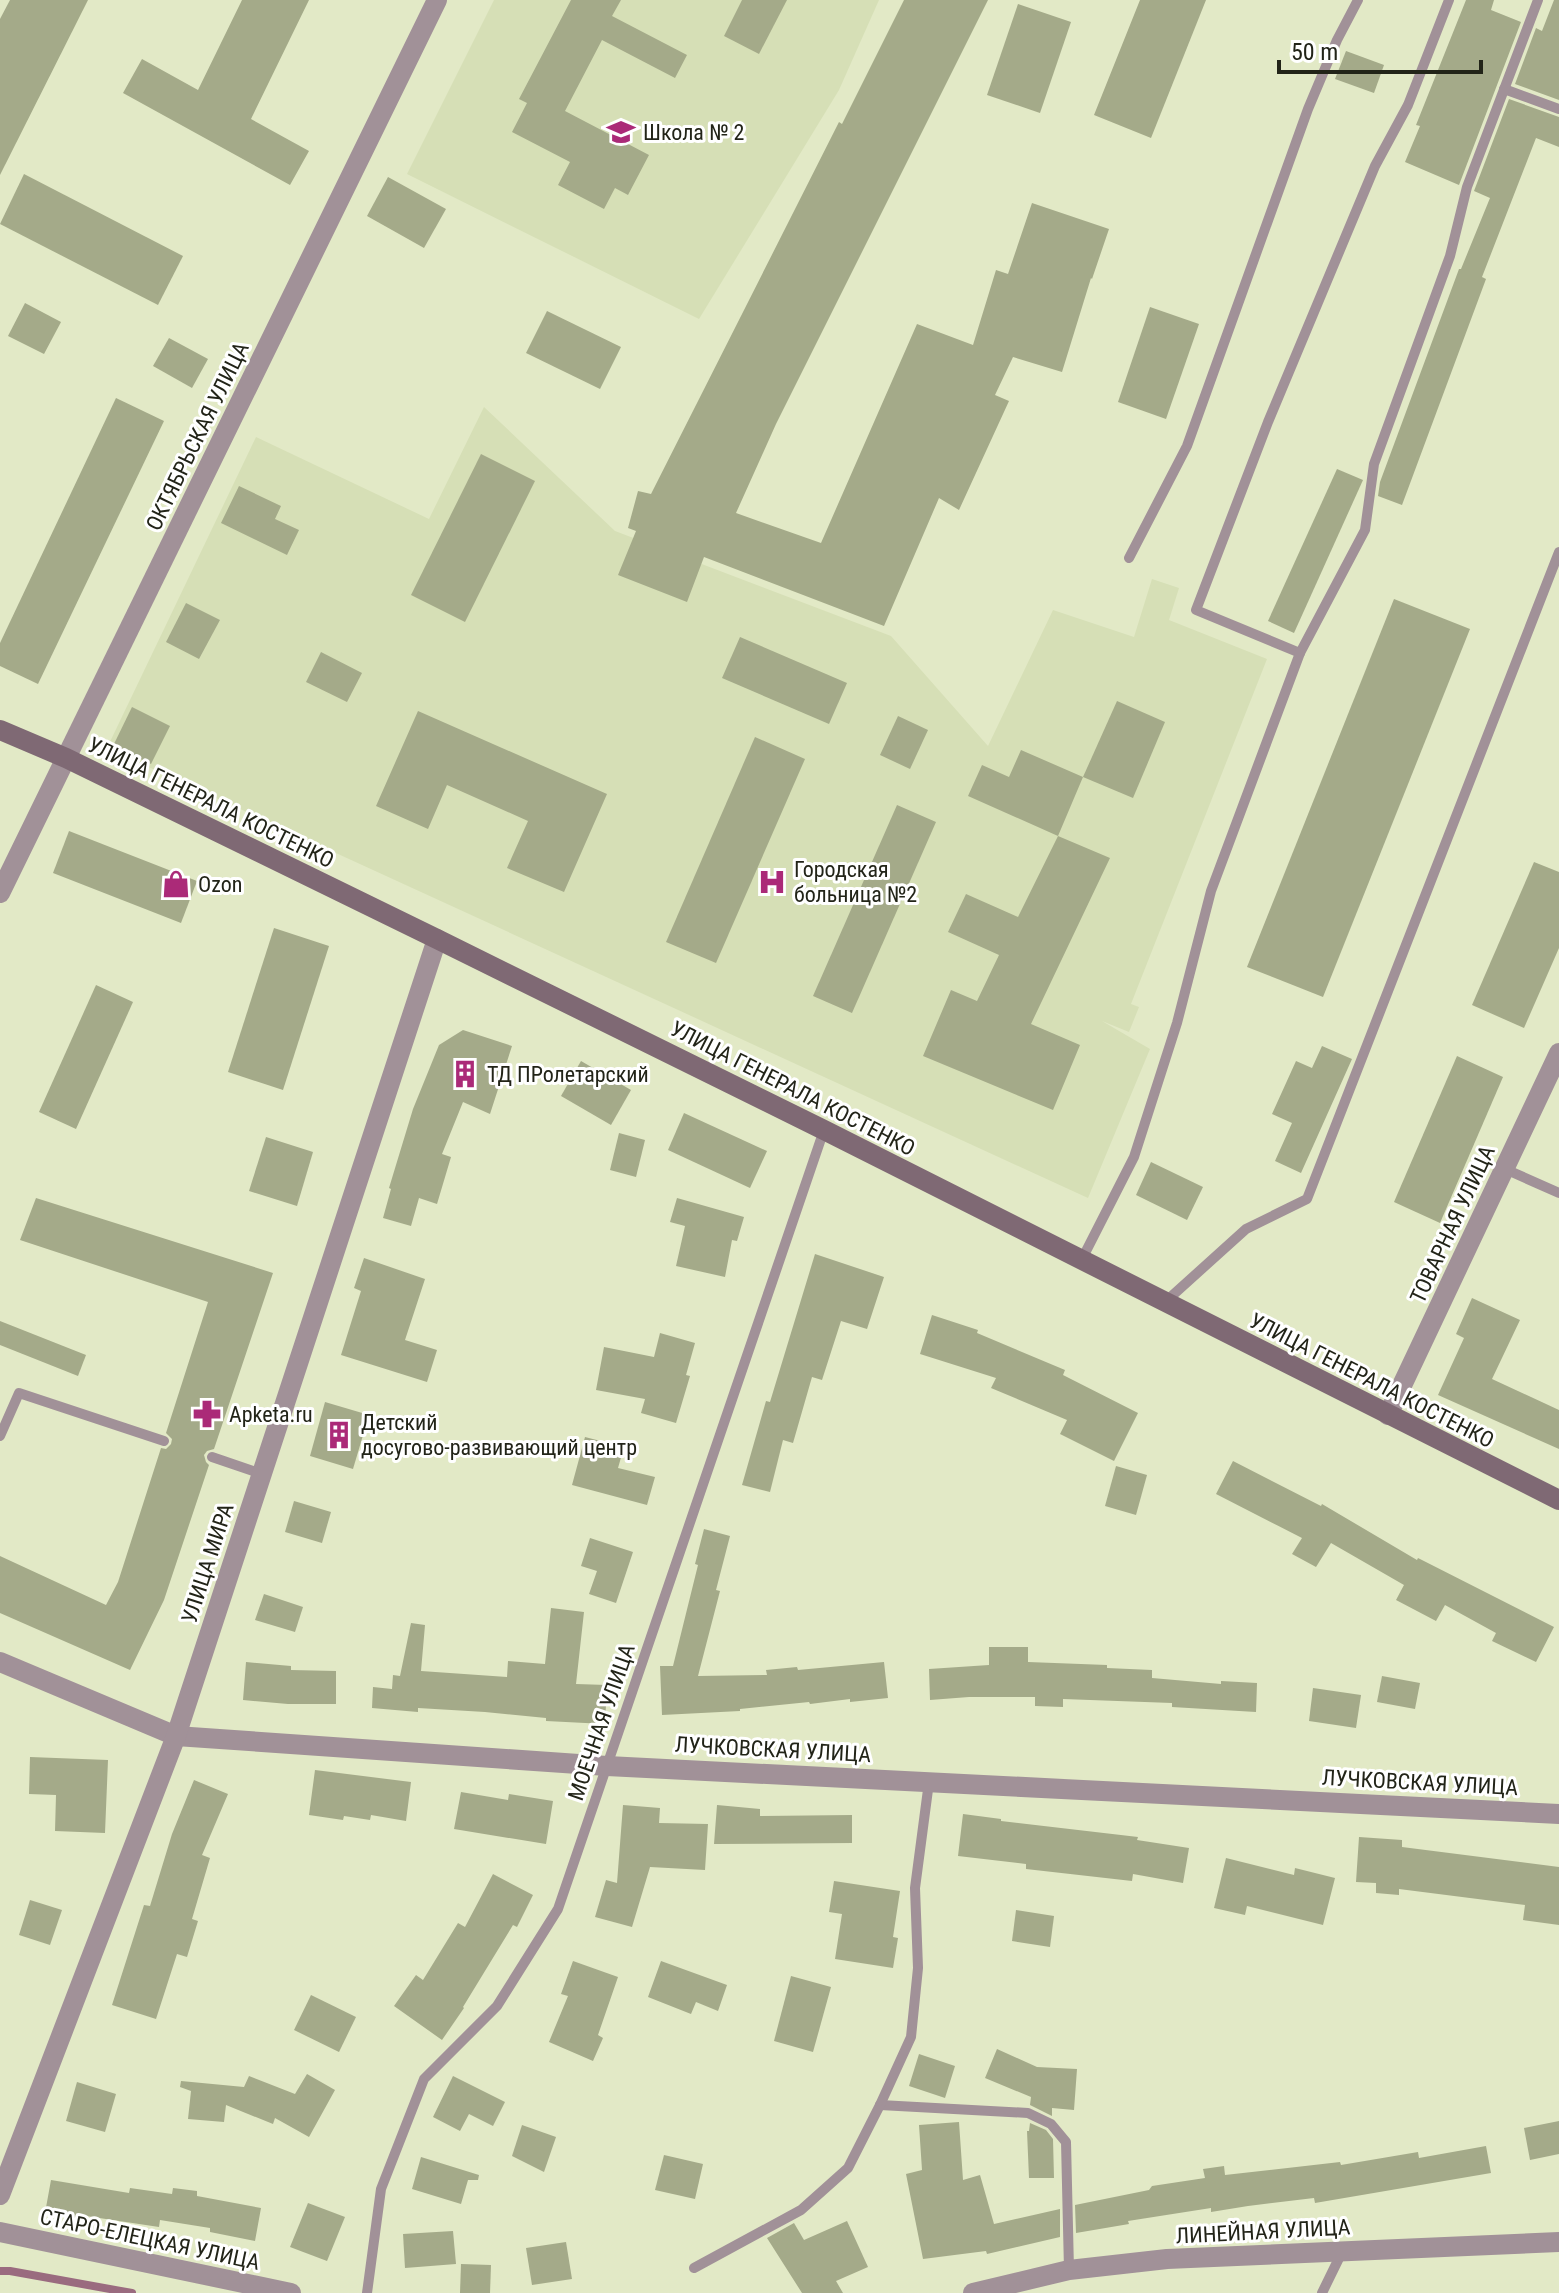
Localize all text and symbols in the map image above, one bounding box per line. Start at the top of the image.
scale bar [1279,24,1481,74]
text: 50 m [1291,38,1338,66]
school or university icon: Школа № 2 [606,117,636,147]
place label: Школа № 2 [643,120,744,145]
street label: ОКТЯБРЬСКАЯ УЛИЦА [141,338,254,534]
street label: УЛИЦА ГЕНЕРАЛА КОСТЕНКО [84,732,338,873]
place label: Городская больница №2 [794,857,917,907]
hospital icon: Городская больница №2 [757,867,787,897]
shop icon: Ozon [161,869,191,899]
place label: Ozon [198,872,242,897]
street label: УЛИЦА ГЕНЕРАЛА КОСТЕНКО [667,1016,919,1161]
building icon: ТД ПРолетарский [450,1059,480,1089]
place label: ТД ПРолетарский [487,1062,649,1087]
street label: ТОВАРНАЯ УЛИЦА [1405,1141,1500,1307]
street label: УЛИЦА ГЕНЕРАЛА КОСТЕНКО [1246,1308,1498,1453]
pharmacy icon: Apketa.ru [192,1399,222,1429]
place label: Apketa.ru [229,1402,313,1427]
place label: Детский досугово-развивающий центр [361,1410,637,1460]
building icon: Детский досугово-развивающий центр [324,1420,354,1450]
street label: УЛИЦА МИРА [176,1500,239,1626]
street label: МОЕЧНАЯ УЛИЦА [563,1640,640,1804]
street label: ЛУЧКОВСКАЯ УЛИЦА [674,1732,872,1767]
street label: ЛУЧКОВСКАЯ УЛИЦА [1321,1765,1519,1800]
street label: СТАРО-ЕЛЕЦКАЯ УЛИЦА [38,2204,262,2275]
street label: ЛИНЕЙНАЯ УЛИЦА [1175,2214,1351,2249]

